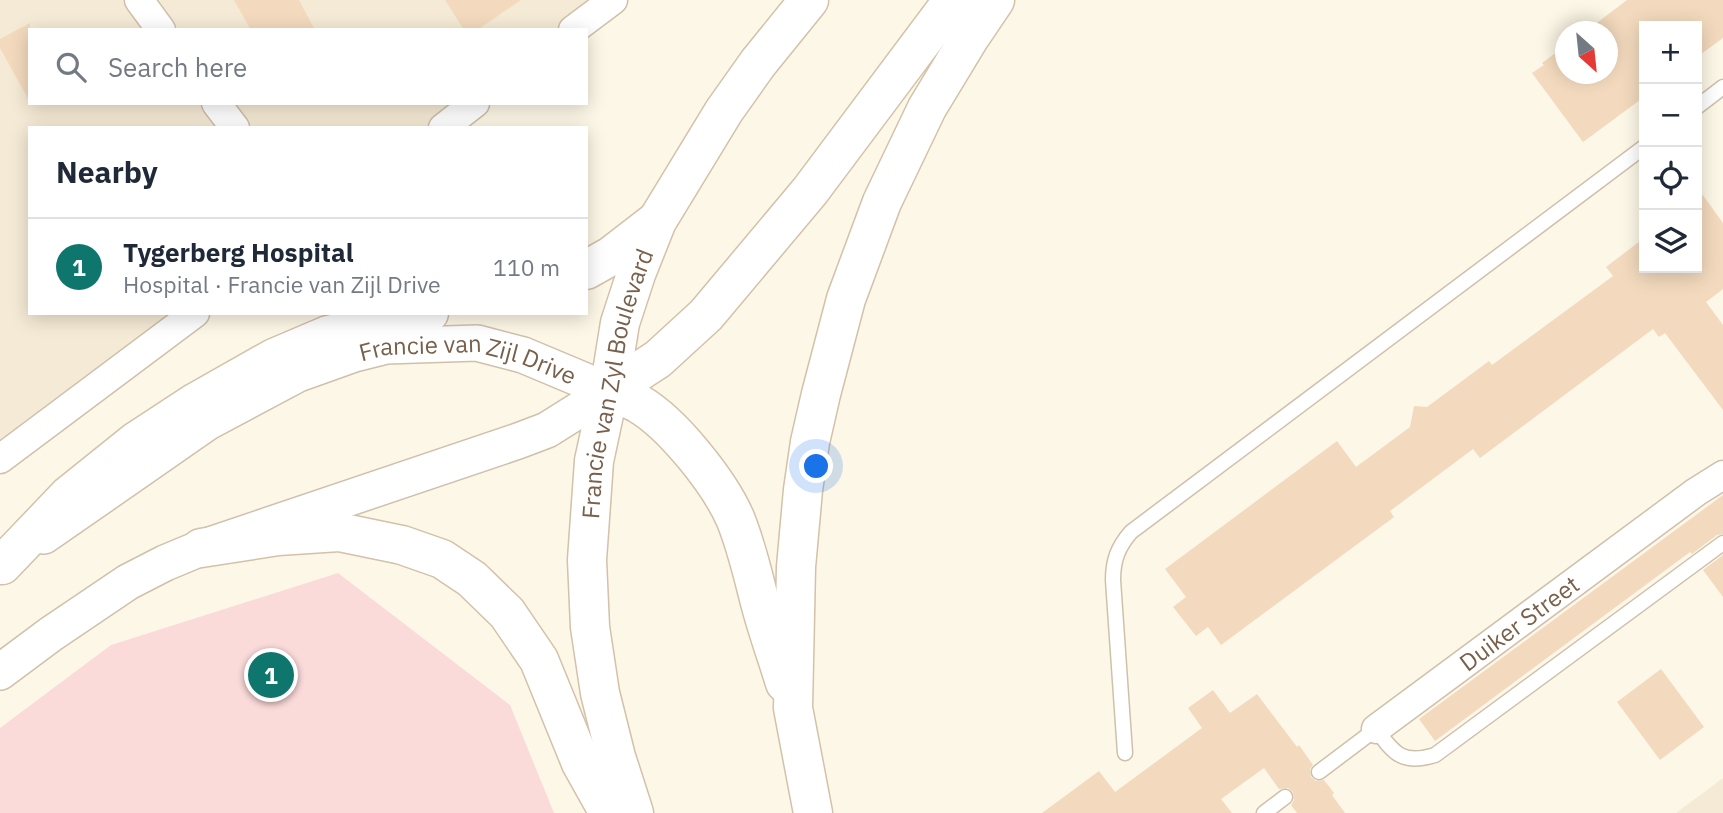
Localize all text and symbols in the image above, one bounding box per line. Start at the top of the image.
north arrow [1555,21,1618,84]
map controls [1639,21,1702,273]
button: + [1639,21,1702,84]
search box [28,28,588,105]
icon: search [52,48,90,86]
text: Search here [108,50,247,84]
button: − [1639,84,1702,147]
button: locate [1639,147,1702,210]
text: Nearby [56,152,158,191]
button: layers [1639,210,1702,273]
text: Tygerberg Hospital [123,235,354,269]
street label: Francie van Zyl Boulevard [574,244,661,520]
text: 1 [72,252,86,282]
text: 110 m [493,252,560,282]
text: Hospital · Francie van Zijl Drive [123,269,441,299]
street label: Francie van Zijl Drive [355,327,581,392]
your location [799,449,833,483]
street label: Duiker Street [1453,568,1585,678]
pin: 1 [248,649,294,701]

